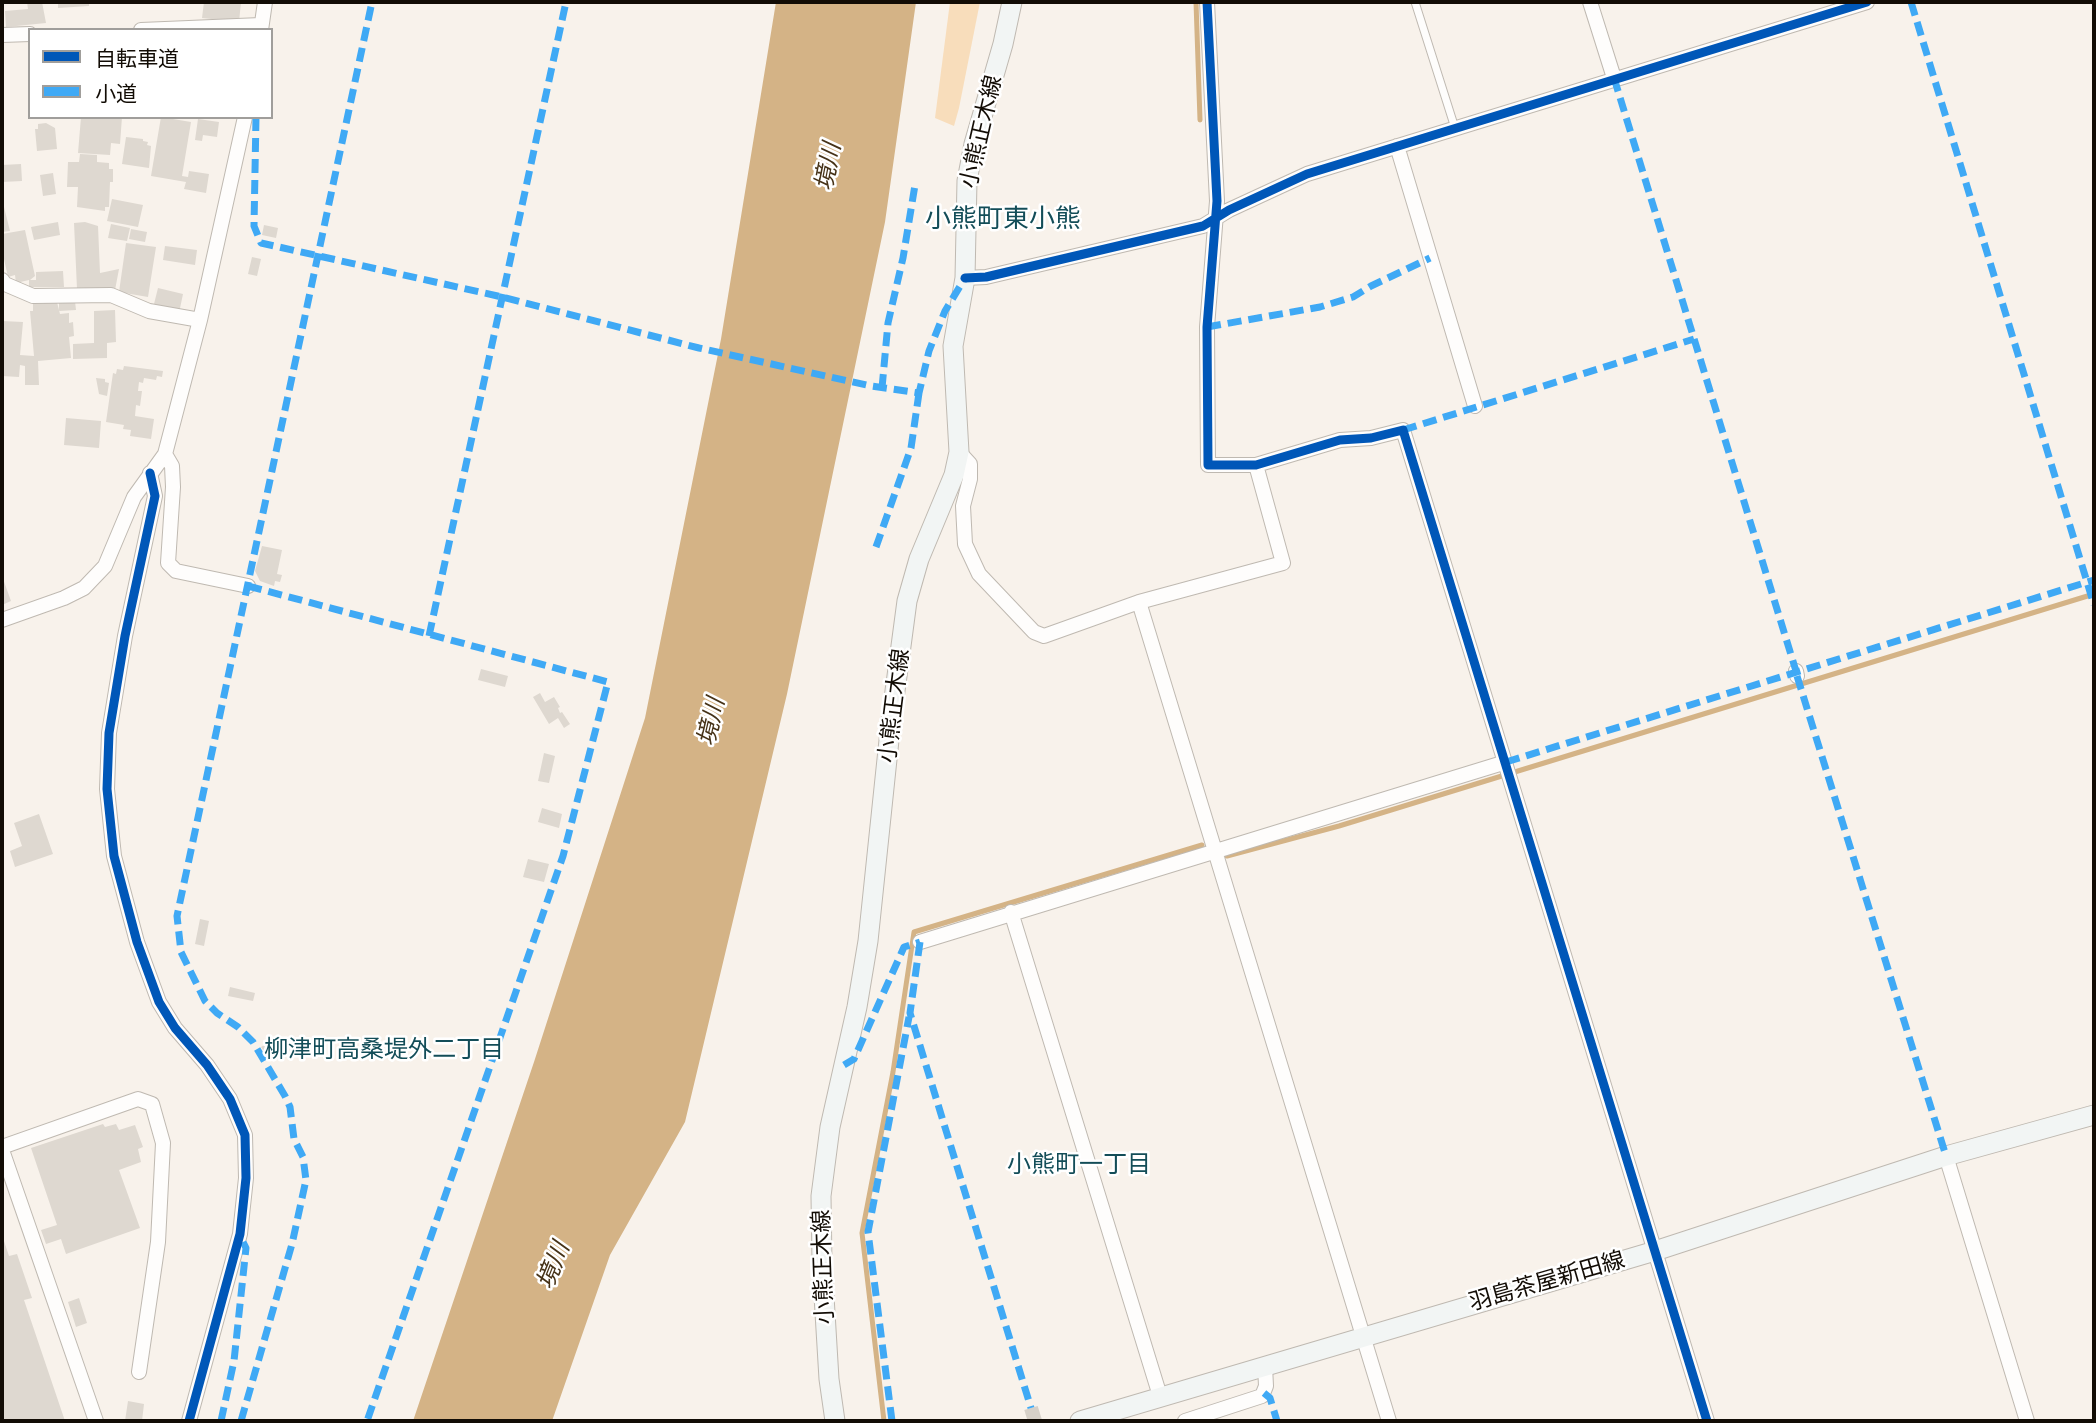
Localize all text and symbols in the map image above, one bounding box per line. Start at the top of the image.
legend [28,28,273,119]
text: 自転車道 [95,46,179,72]
street label: 小熊正木線 [956,73,1008,191]
text: 小道 [95,81,137,107]
water label: 境川 [810,141,848,193]
district label: 小熊町東小熊 [925,204,1081,236]
street label: 小熊正木線 [874,647,916,765]
water label: 境川 [693,695,731,749]
district label: 柳津町高桑堤外二丁目 [264,1036,504,1064]
district label: 小熊町一丁目 [1007,1151,1151,1179]
street label: 小熊正木線 [808,1209,840,1325]
water label: 境川 [532,1238,576,1294]
street label: 羽島茶屋新田線 [1466,1247,1628,1317]

